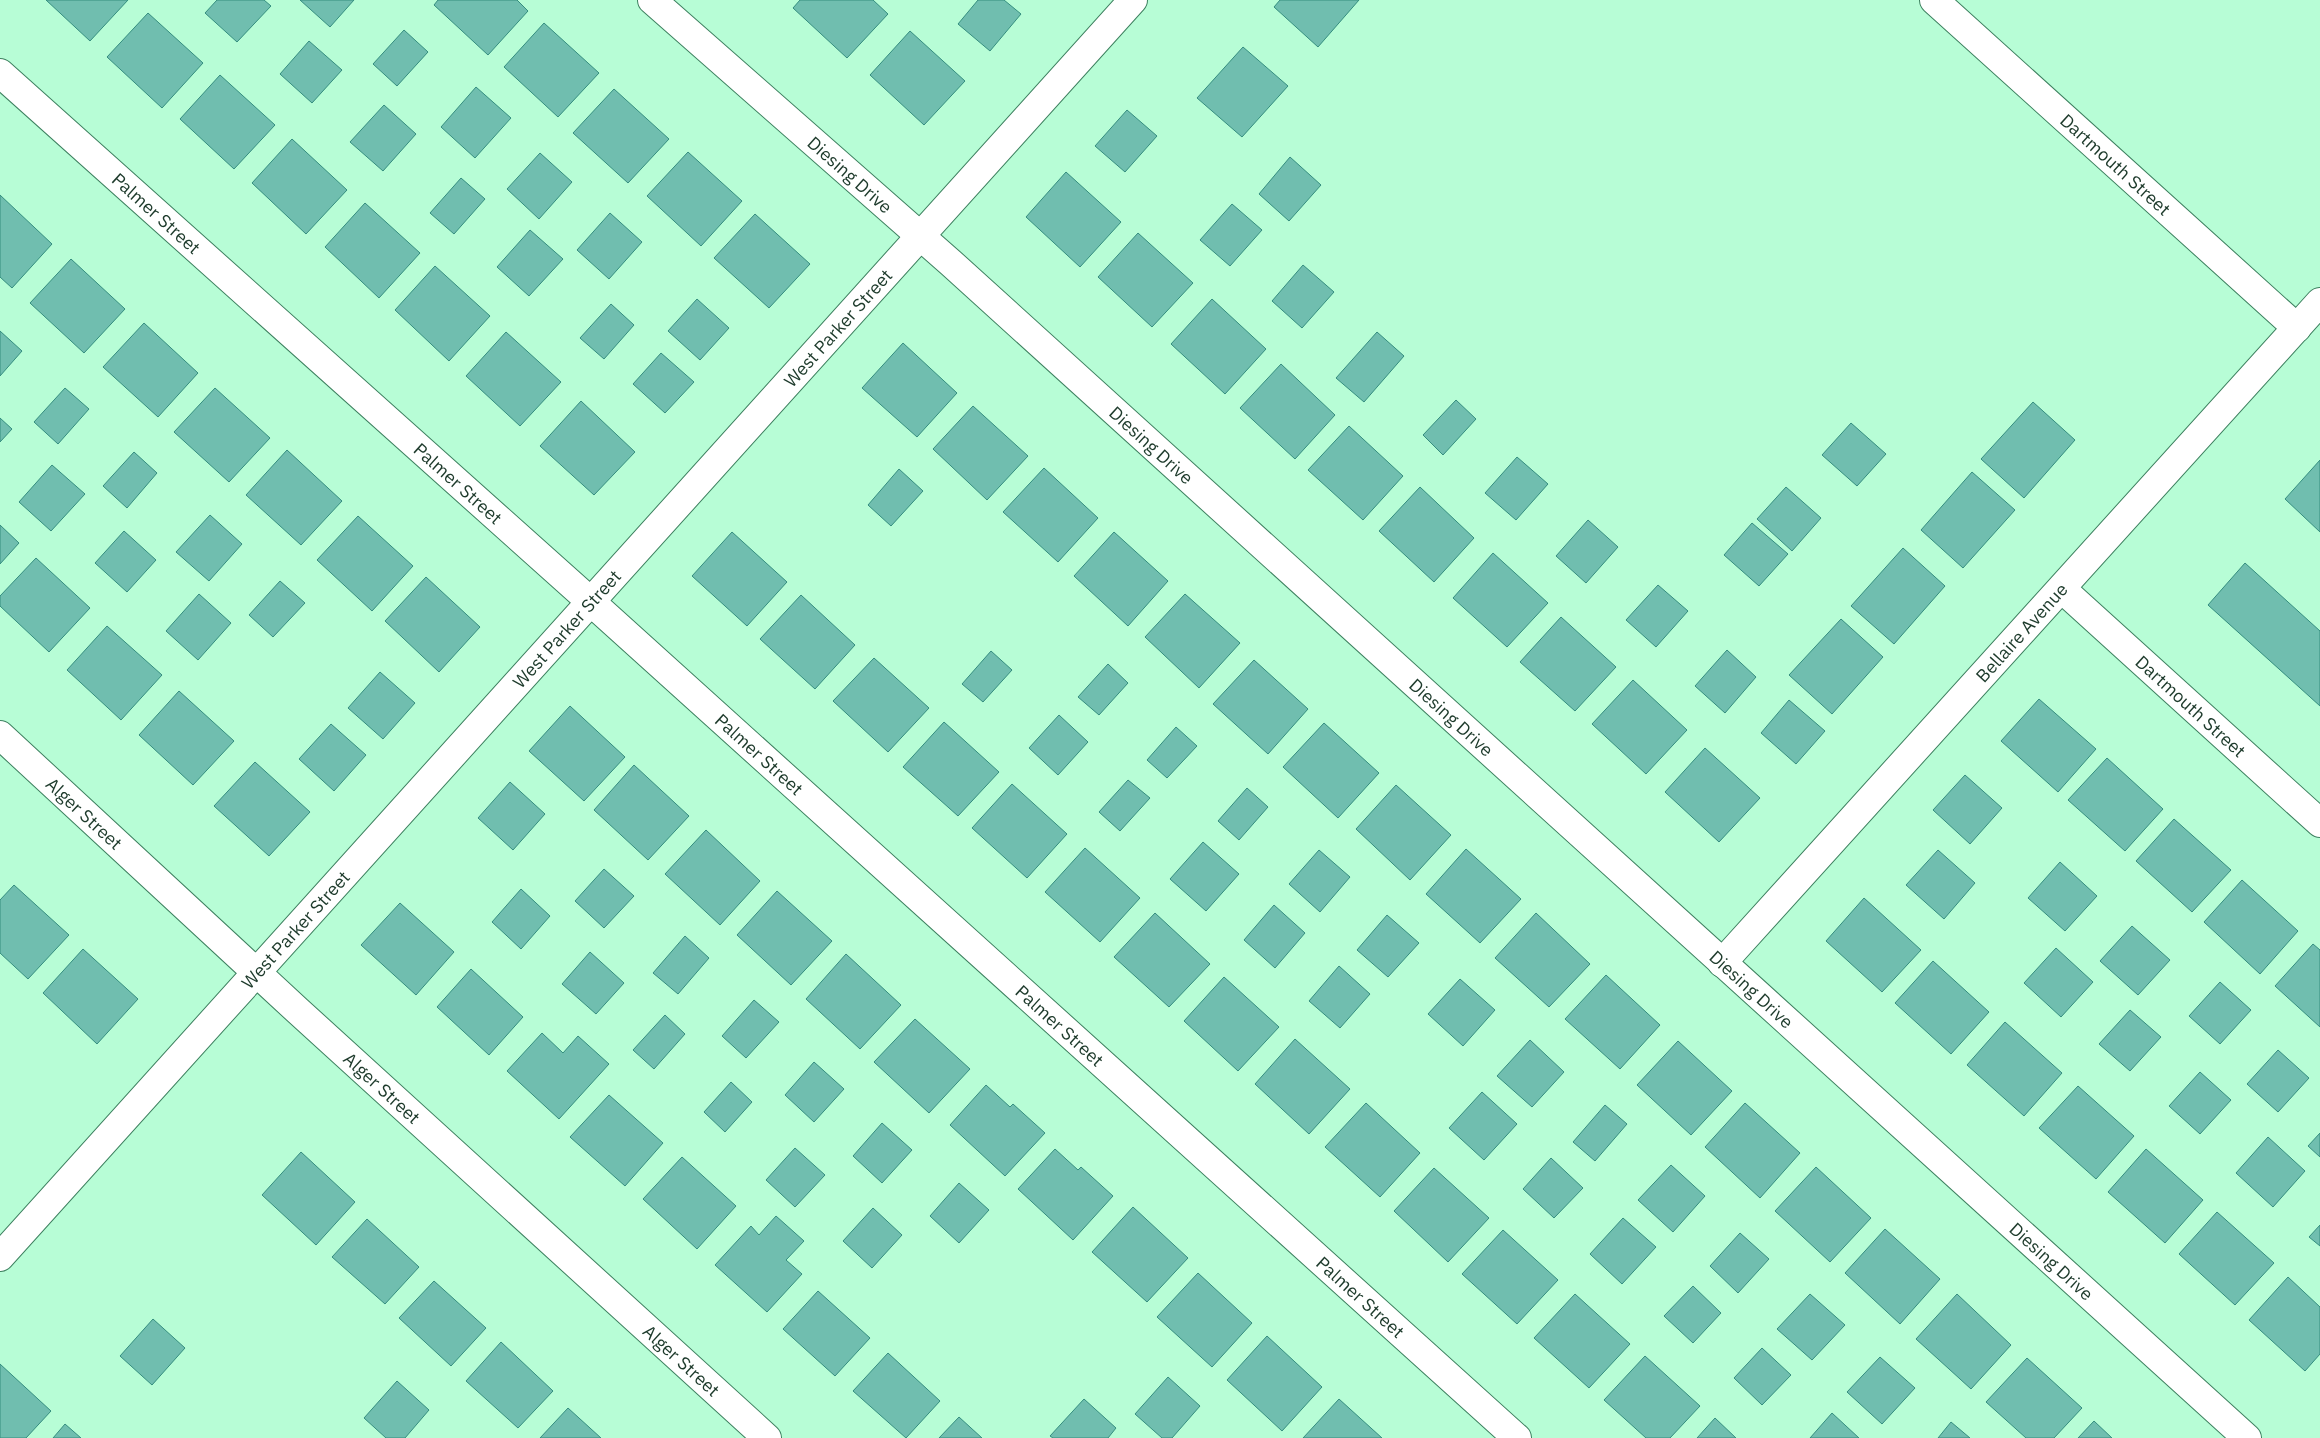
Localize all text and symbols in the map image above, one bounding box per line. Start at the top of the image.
street label: Dartmouth Street [2056,108,2176,220]
street label: Diesing Drive [803,131,898,218]
street label: Palmer Street [107,167,206,259]
street label: West Parker Street [778,264,897,392]
street label: Diesing Drive [1105,401,1199,489]
street label: Palmer Street [409,437,507,529]
street label: West Parker Street [507,565,626,692]
street label: Bellaire Avenue [1970,578,2072,687]
street label: Dartmouth Street [2131,650,2251,762]
street label: Diesing Drive [1405,673,1499,761]
street label: Palmer Street [710,708,808,800]
street label: Alger Street [41,772,127,854]
street label: West Parker Street [236,866,354,993]
street label: Diesing Drive [1705,945,1799,1033]
street label: Palmer Street [1011,980,1109,1071]
street label: Alger Street [339,1047,425,1128]
street label: Diesing Drive [2005,1217,2099,1305]
street label: Palmer Street [1312,1251,1410,1343]
street label: Alger Street [638,1319,725,1401]

